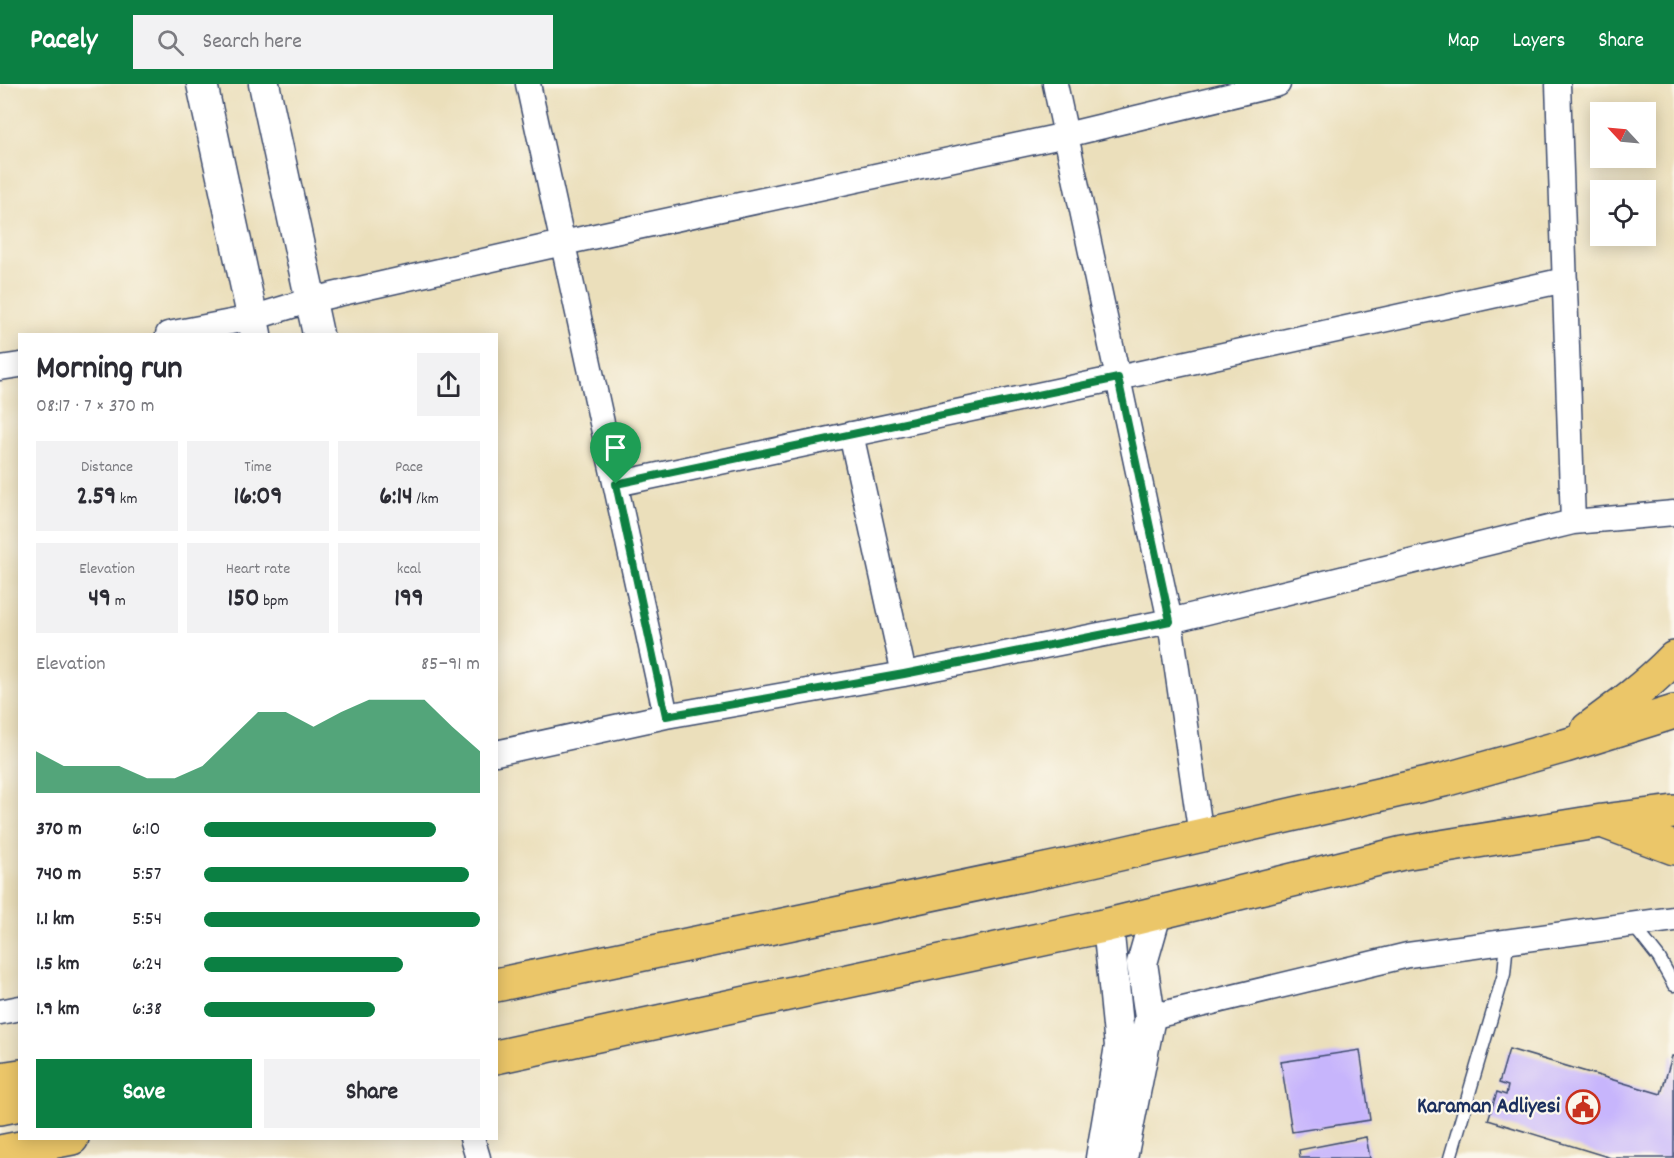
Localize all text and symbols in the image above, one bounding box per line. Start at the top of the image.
search box [133,15,553,69]
text: Pacely [30,22,97,62]
icon: search [154,26,187,59]
text: Search here [202,27,302,58]
text: Map [1448,27,1479,57]
text: Layers [1512,27,1565,57]
text: Share [1598,27,1644,57]
north arrow [1590,102,1656,168]
map controls [1590,102,1656,246]
button: locate [1590,180,1656,246]
text: Morning run [36,347,183,394]
button: share [417,353,480,416]
text: 08:17 · 7 × 370 m [36,393,154,421]
pin [590,422,641,484]
icon: arrive [599,431,632,464]
text: Distance [81,456,133,479]
text: Time [244,456,272,479]
text: Pace [395,456,423,479]
text: 2.59 [77,479,116,516]
text: 16:09 [234,479,282,516]
text: 6:14 [379,479,413,516]
text: km [116,488,137,511]
text: /km [413,488,439,511]
text: Elevation [79,558,135,581]
text: Heart rate [226,558,290,581]
text: kcal [397,558,421,581]
text: 49 [88,581,111,618]
text: 150 [228,581,259,618]
text: 199 [394,581,424,618]
text: m [111,590,126,613]
text: bpm [259,590,288,613]
text: Elevation [36,651,106,679]
text: 85–91 m [421,651,480,679]
text: 370 m [36,816,82,844]
text: 6:10 [132,816,160,844]
text: 740 m [36,861,81,889]
text: 5:57 [132,861,162,889]
text: 1.1 km [36,906,75,934]
text: 5:54 [132,906,162,934]
text: 1.5 km [36,951,79,979]
text: 6:24 [132,951,162,979]
text: 1.9 km [36,996,79,1024]
text: 6:38 [132,996,162,1024]
button: Save [36,1059,252,1128]
button: Share [264,1059,480,1128]
public building icon: Karaman Adliyesi [1565,1089,1601,1125]
place label: Karaman Adliyesi [1417,1092,1560,1123]

